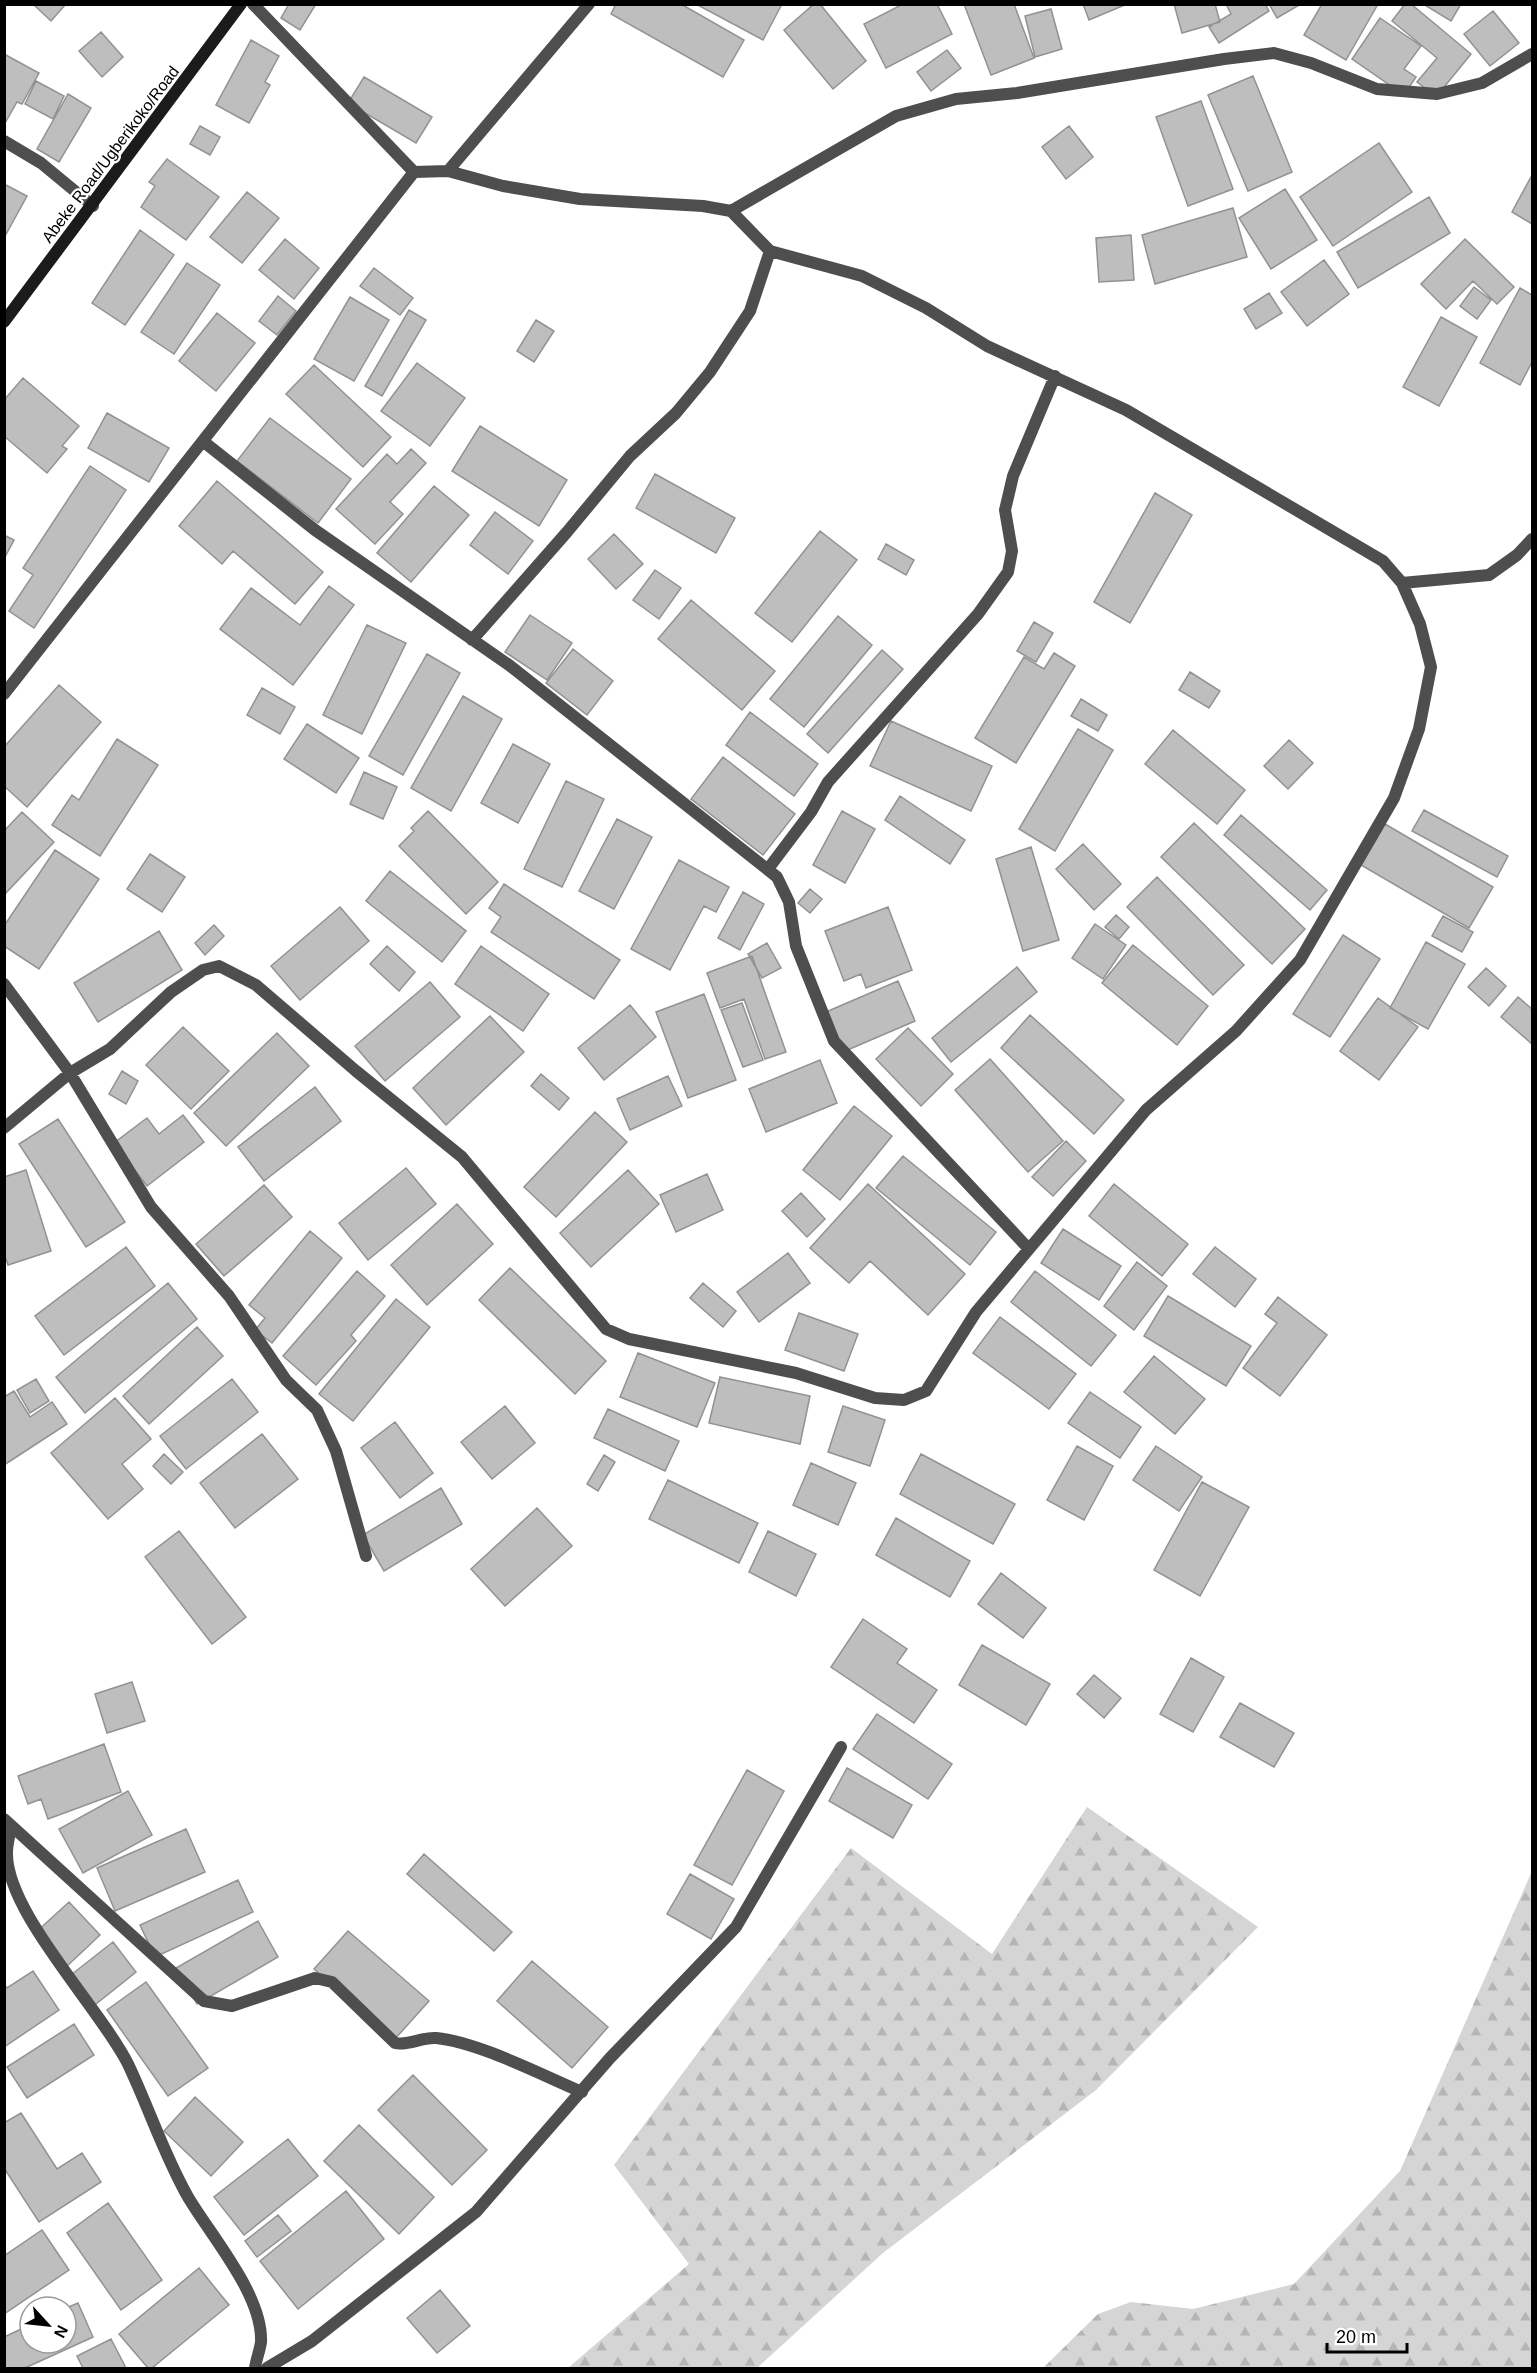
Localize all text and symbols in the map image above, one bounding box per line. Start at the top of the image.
street label: Abeke Road/Ugberikoko/Road [39,63,182,246]
north arrow [18,2295,78,2355]
scale bar [1327,2316,1406,2354]
text: N [51,2323,71,2341]
text: 20 m [1336,2327,1376,2347]

